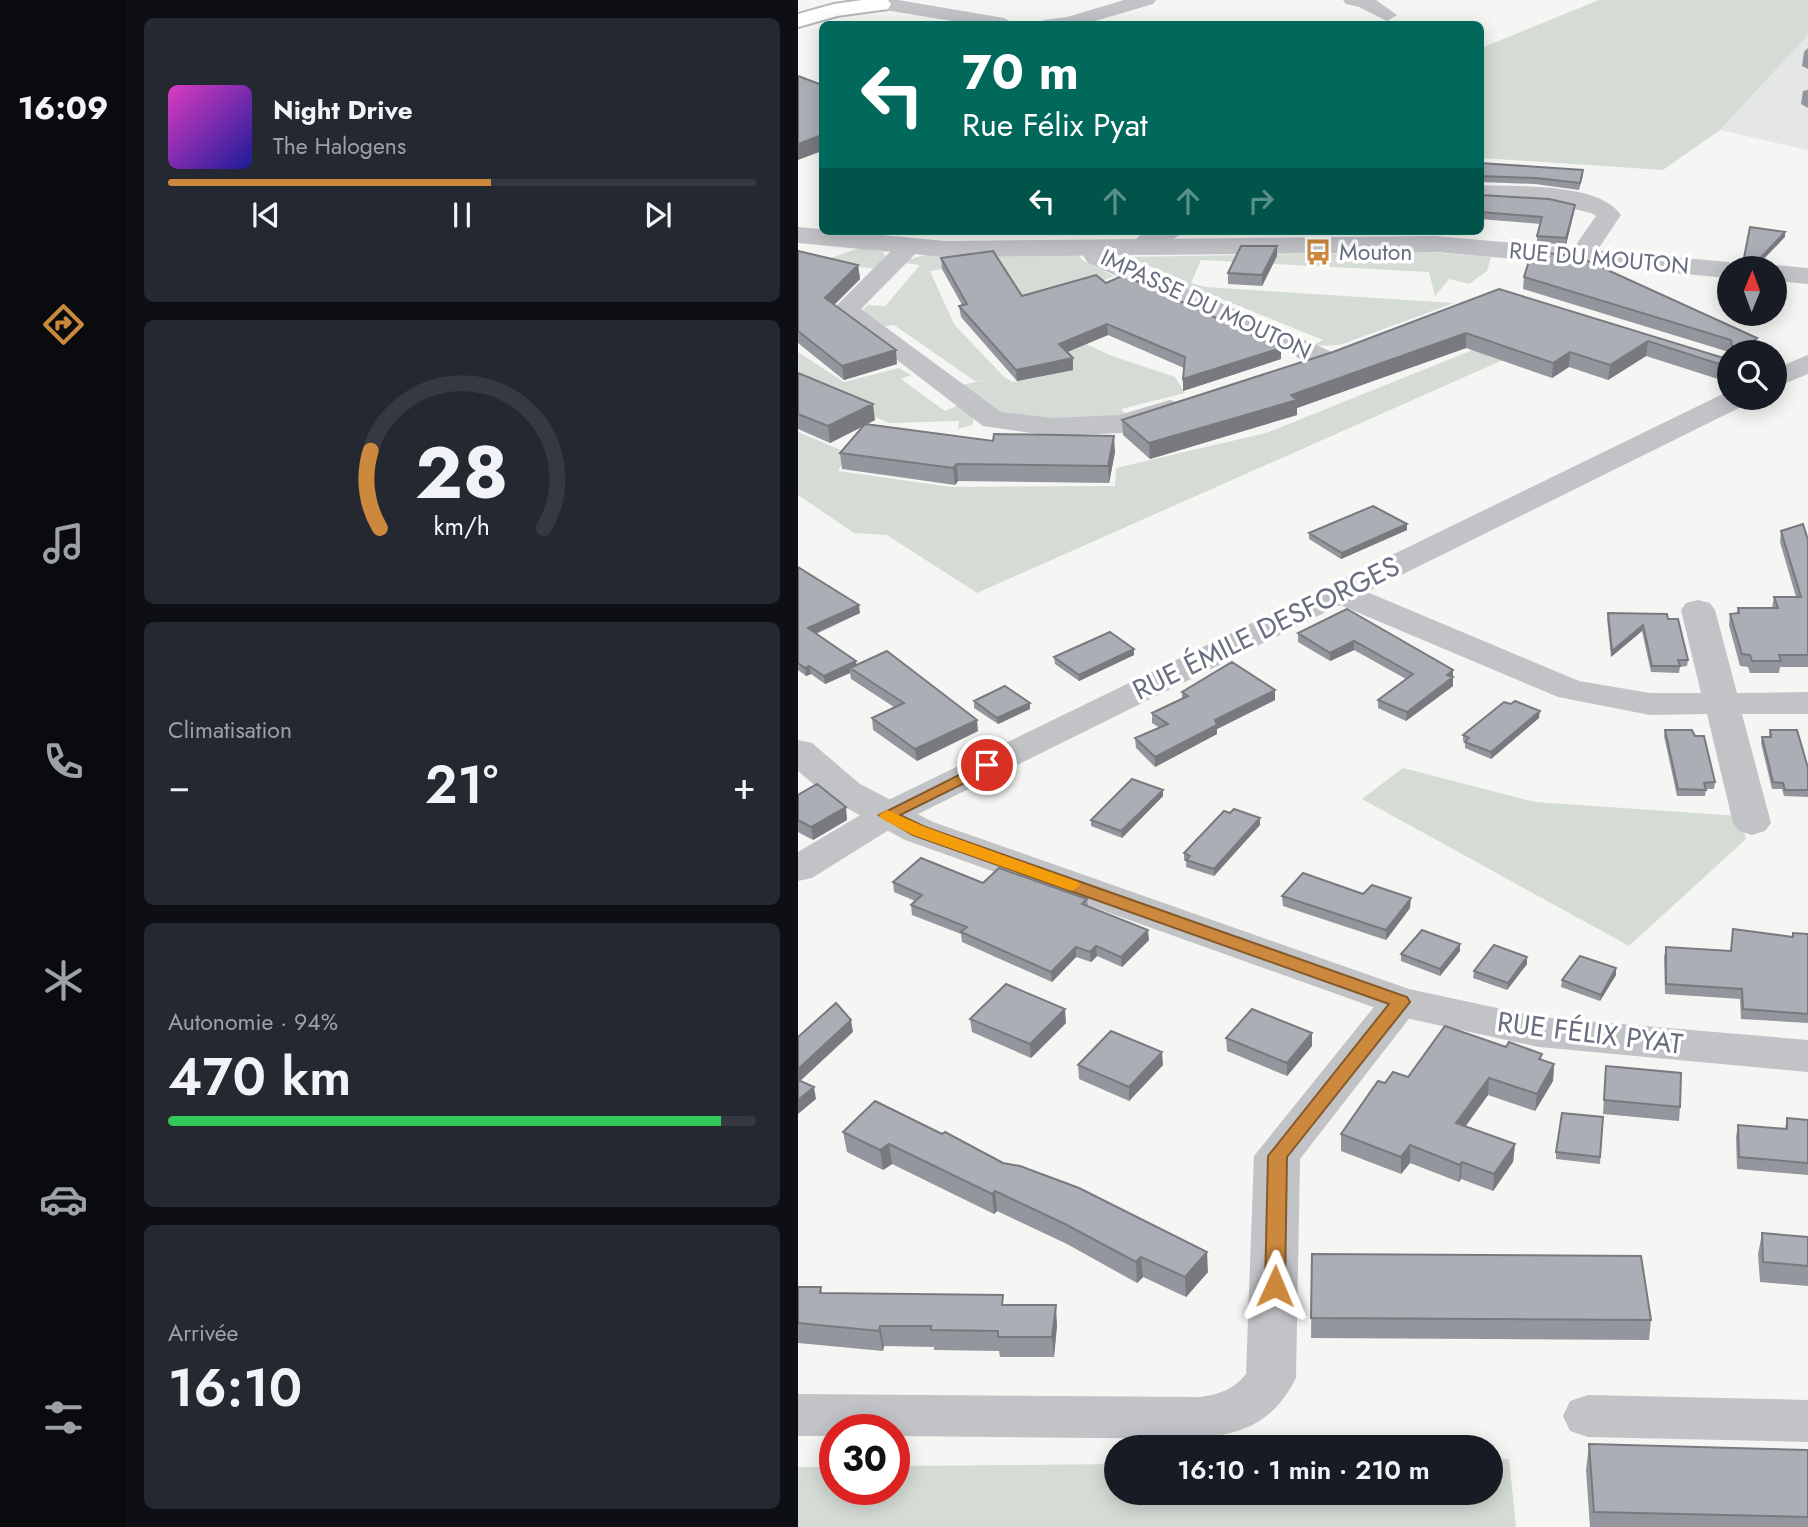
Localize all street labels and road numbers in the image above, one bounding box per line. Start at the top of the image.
street label: RUE DU MOUTON [1508,233,1690,283]
street label: IMPASSE DU MOUTON [1095,240,1317,368]
street label: RUE ÉMILE DESFORGES [1126,545,1406,711]
street label: RUE FÉLIX PYAT [1495,1001,1685,1065]

